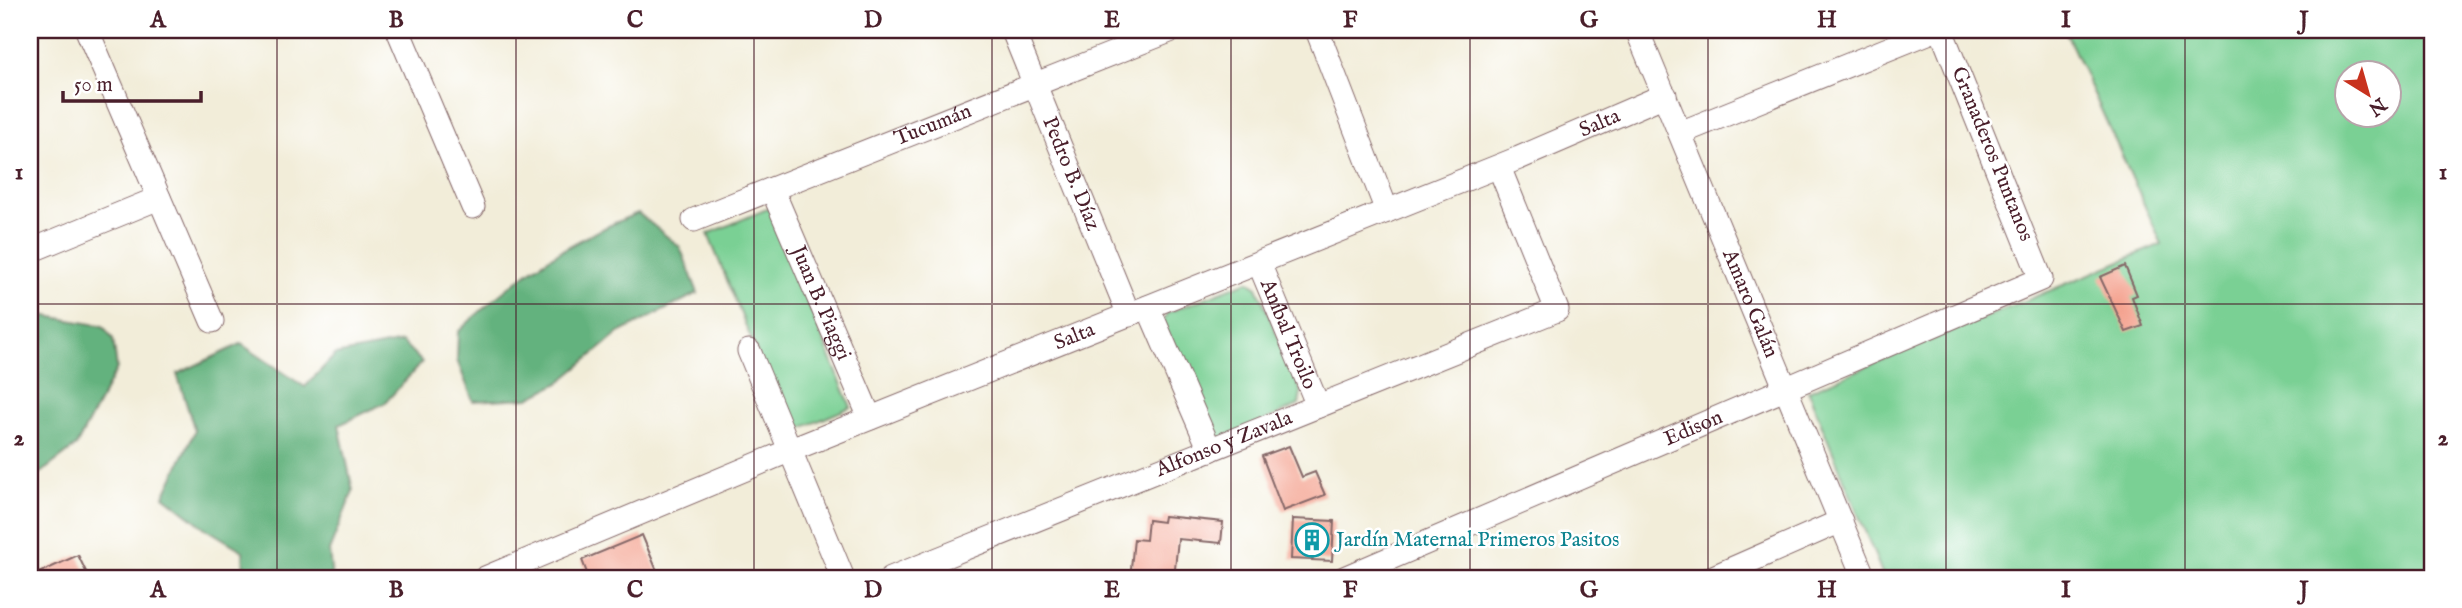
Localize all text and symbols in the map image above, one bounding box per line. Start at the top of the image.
text: A [149,6,167,35]
text: B [388,6,404,35]
text: C [627,6,644,35]
text: D [864,6,882,35]
text: E [1104,6,1120,35]
text: F [1343,6,1358,35]
text: G [1580,6,1599,35]
text: H [1817,6,1837,35]
text: I [2061,6,2071,35]
text: J [2296,6,2309,35]
scale bar [63,60,201,104]
north arrow [2332,60,2402,130]
street label: Granaderos Puntanos [1945,63,2039,245]
text: 50 m [74,72,113,99]
text: N [2363,91,2392,121]
street label: Tucumán [890,98,975,153]
street label: Salta [1575,102,1625,144]
street label: Pedro B. Díaz [1036,113,1107,235]
text: 1 [15,158,23,187]
text: 1 [2439,158,2447,187]
street label: Juan B. Piaggi [784,240,857,364]
street label: Amaro Galán [1715,244,1785,362]
street label: Aníbal Troilo [1253,274,1323,393]
street label: Salta [1050,316,1100,357]
street label: Alfonso y Zavala [1151,404,1297,484]
street label: Edison [1660,404,1727,453]
text: 2 [14,424,25,453]
text: 2 [2438,424,2449,453]
building icon: Jardín Maternal Primeros Pasitos [1293,521,1331,559]
place label: Jardín Maternal Primeros Pasitos [1334,527,1620,554]
text: A [149,576,167,605]
text: B [388,576,404,605]
text: C [627,576,644,605]
text: D [864,576,882,605]
text: E [1104,576,1120,605]
text: F [1343,576,1358,605]
text: G [1580,576,1599,605]
text: H [1817,576,1837,605]
text: I [2061,576,2071,605]
text: J [2296,576,2309,605]

